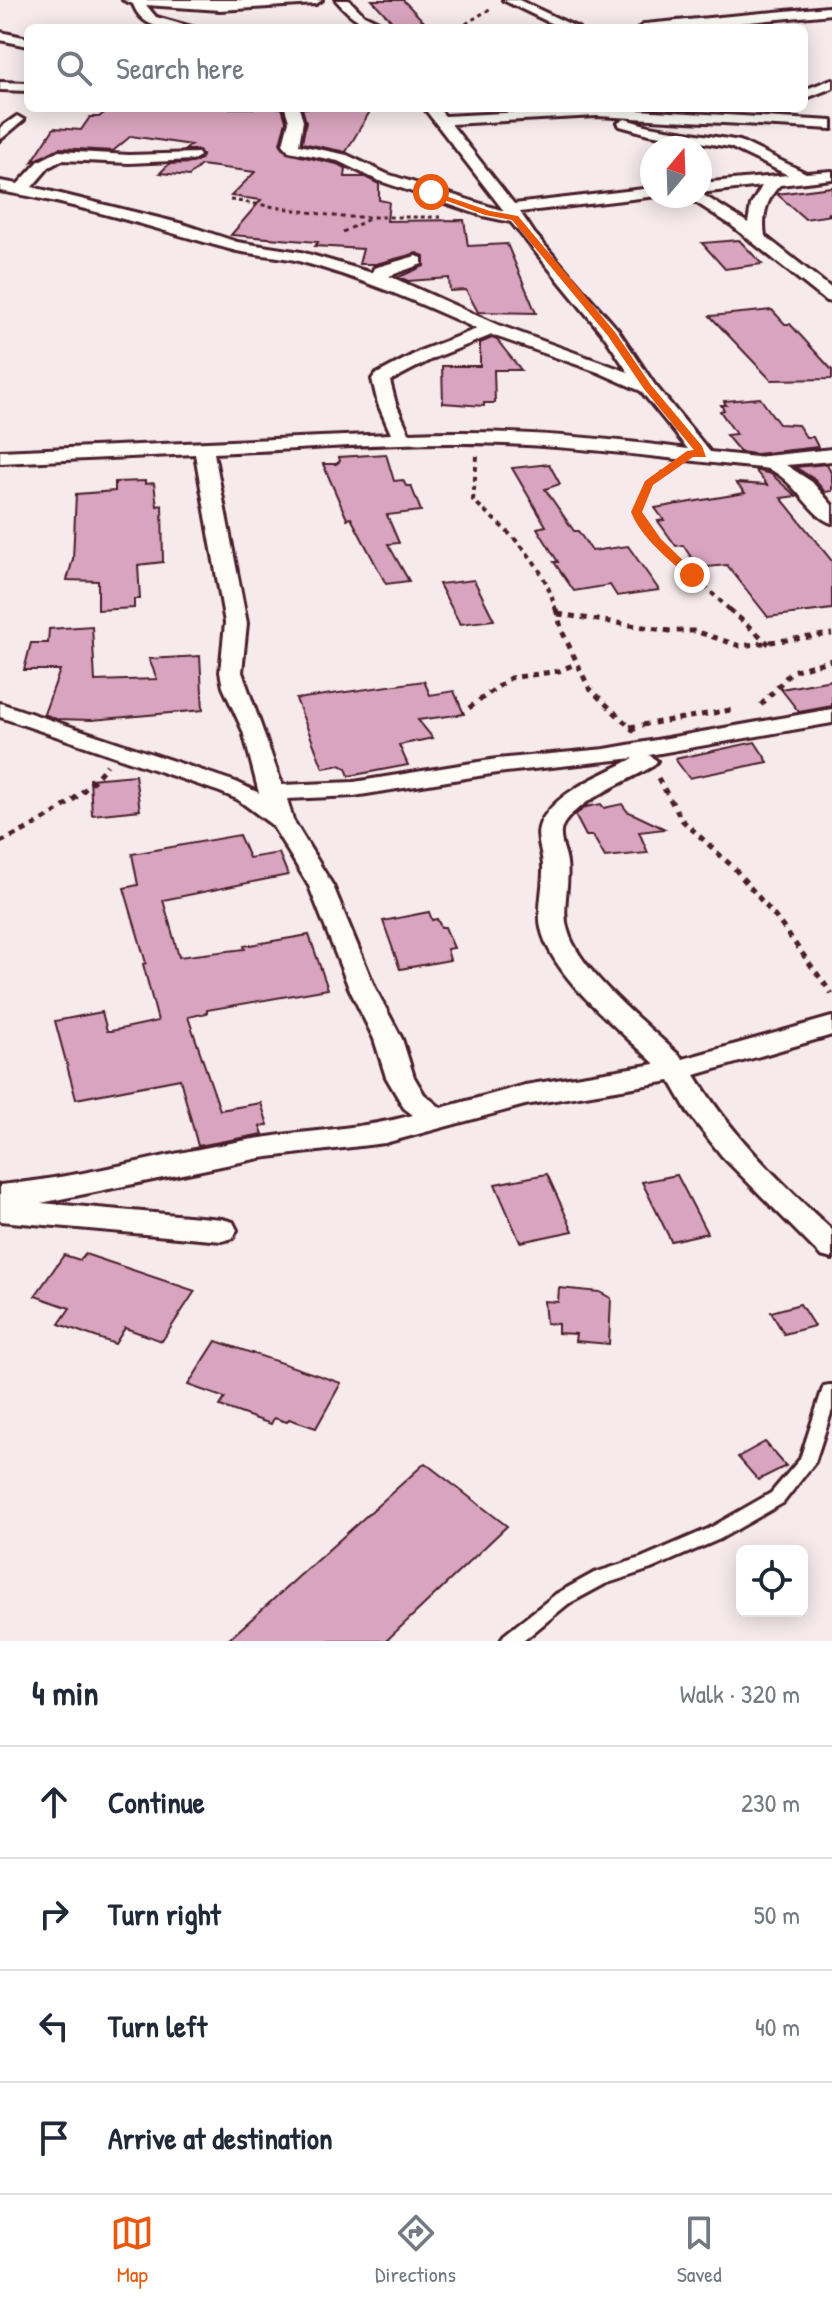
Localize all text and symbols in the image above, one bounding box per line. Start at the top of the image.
search box [24,24,808,112]
icon: search [52,46,96,90]
text: Search here [116,48,244,88]
north arrow [640,136,712,208]
route start [413,174,449,210]
route end [674,557,710,593]
map controls [736,1545,808,1617]
button: locate [736,1545,808,1617]
text: 4 min [32,1670,99,1716]
text: Walk · 320 m [680,1676,800,1711]
icon: ahead [32,1780,76,1824]
text: Continue [108,1782,205,1822]
text: 230 m [741,1785,800,1820]
icon: right [32,1892,76,1936]
text: Turn right [108,1894,221,1934]
text: 50 m [754,1897,800,1932]
icon: left [32,2004,76,2048]
text: Turn left [108,2006,207,2046]
text: 40 m [755,2009,800,2044]
icon: arrive [32,2116,76,2160]
text: Arrive at destination [108,2118,333,2158]
tab: Map [110,2211,154,2289]
tab: Directions [375,2211,456,2289]
tab: Saved [677,2211,722,2289]

